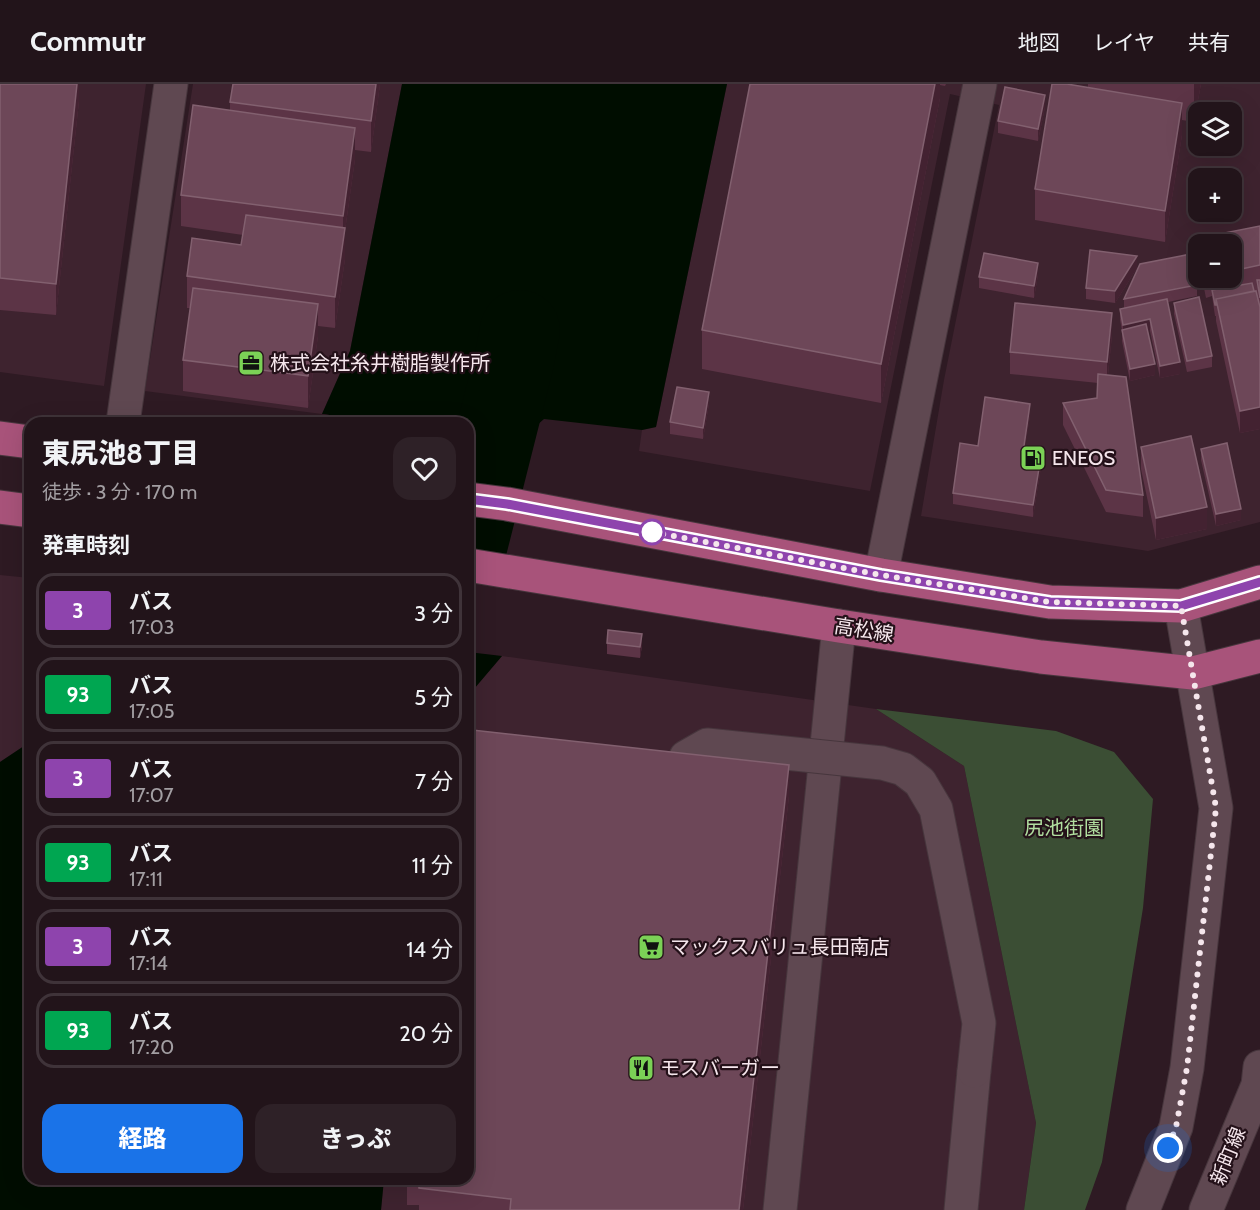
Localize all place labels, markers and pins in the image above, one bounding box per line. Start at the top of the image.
office icon: 株式会社糸井樹脂製作所 [236,348,266,378]
place label: 株式会社糸井樹脂製作所 [270,351,490,375]
fuel station icon: ENEOS [1018,443,1048,473]
place label: ENEOS [1052,446,1115,470]
unlabelled marker [639,519,665,545]
supermarket icon: マックスバリュ長田南店 [636,932,666,962]
place label: マックスバリュ長田南店 [670,935,889,959]
restaurant icon: モスバーガー [626,1053,656,1083]
place label: モスバーガー [660,1056,780,1080]

